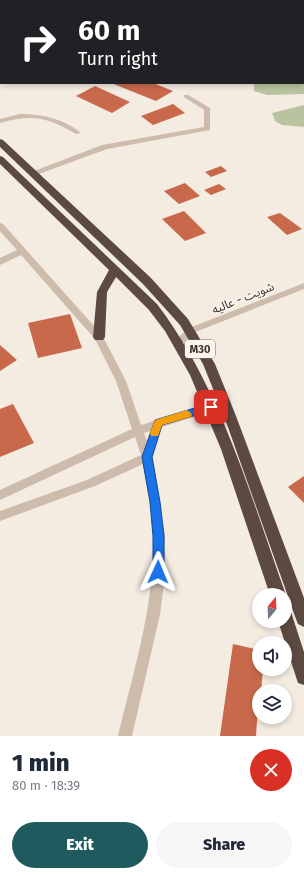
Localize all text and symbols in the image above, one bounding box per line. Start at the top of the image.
text: 60 m [78,14,140,47]
icon: right [12,16,64,68]
text: Turn right [78,48,158,70]
street label: شويت - عاليه [210,279,276,317]
road number: M30 [185,340,215,358]
pin [194,390,228,424]
icon: arrive [200,396,222,418]
position arrow [137,551,179,593]
north arrow [252,588,292,628]
map controls [252,588,292,724]
button: sound [252,636,292,676]
button: layers [252,684,292,724]
text: 1 min [12,749,70,777]
button: close [250,749,292,791]
text: 80 m · 18:39 [12,778,80,793]
button: Exit [12,822,148,868]
button: Share [156,822,292,868]

